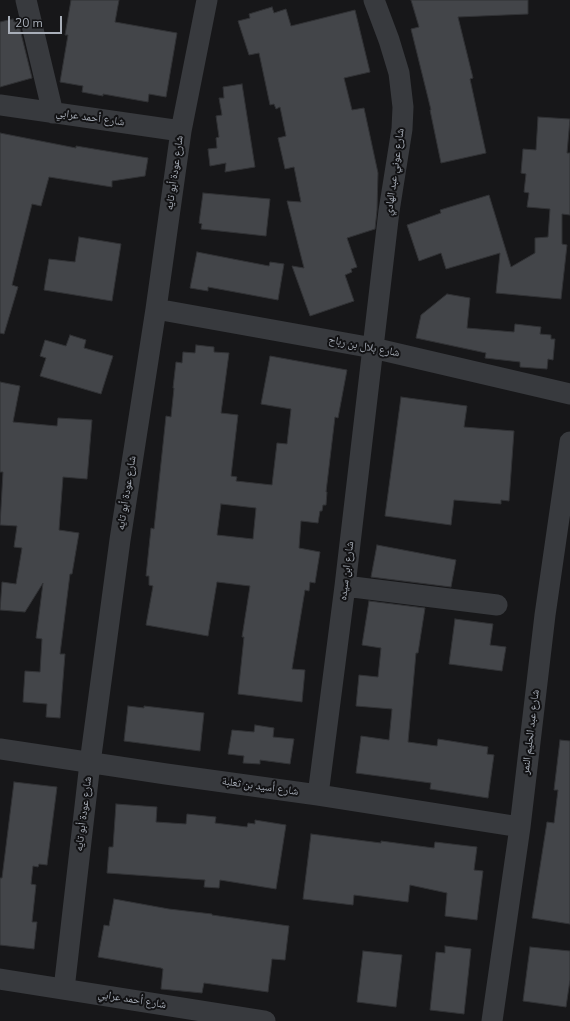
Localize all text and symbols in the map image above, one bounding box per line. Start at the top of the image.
scale bar [10,8,64,34]
text: 20 m [15,15,43,31]
street label: شارع أحمد عرابي [55,107,125,129]
street label: شارع عوني عبد الهادي [382,128,408,216]
street label: شارع عودة أبو تايه [163,135,187,211]
street label: شارع بلال بن رباح [327,334,401,360]
street label: شارع عودة أبو تايه [115,455,139,531]
street label: شارع ابن سيده [337,541,357,601]
street label: شارع عبد الحليم النمر [519,689,543,775]
street label: شارع أسيد بن ثعلبة [221,775,299,799]
street label: شارع عودة أبو تايه [73,776,95,852]
street label: شارع أحمد عرابي [97,988,167,1012]

